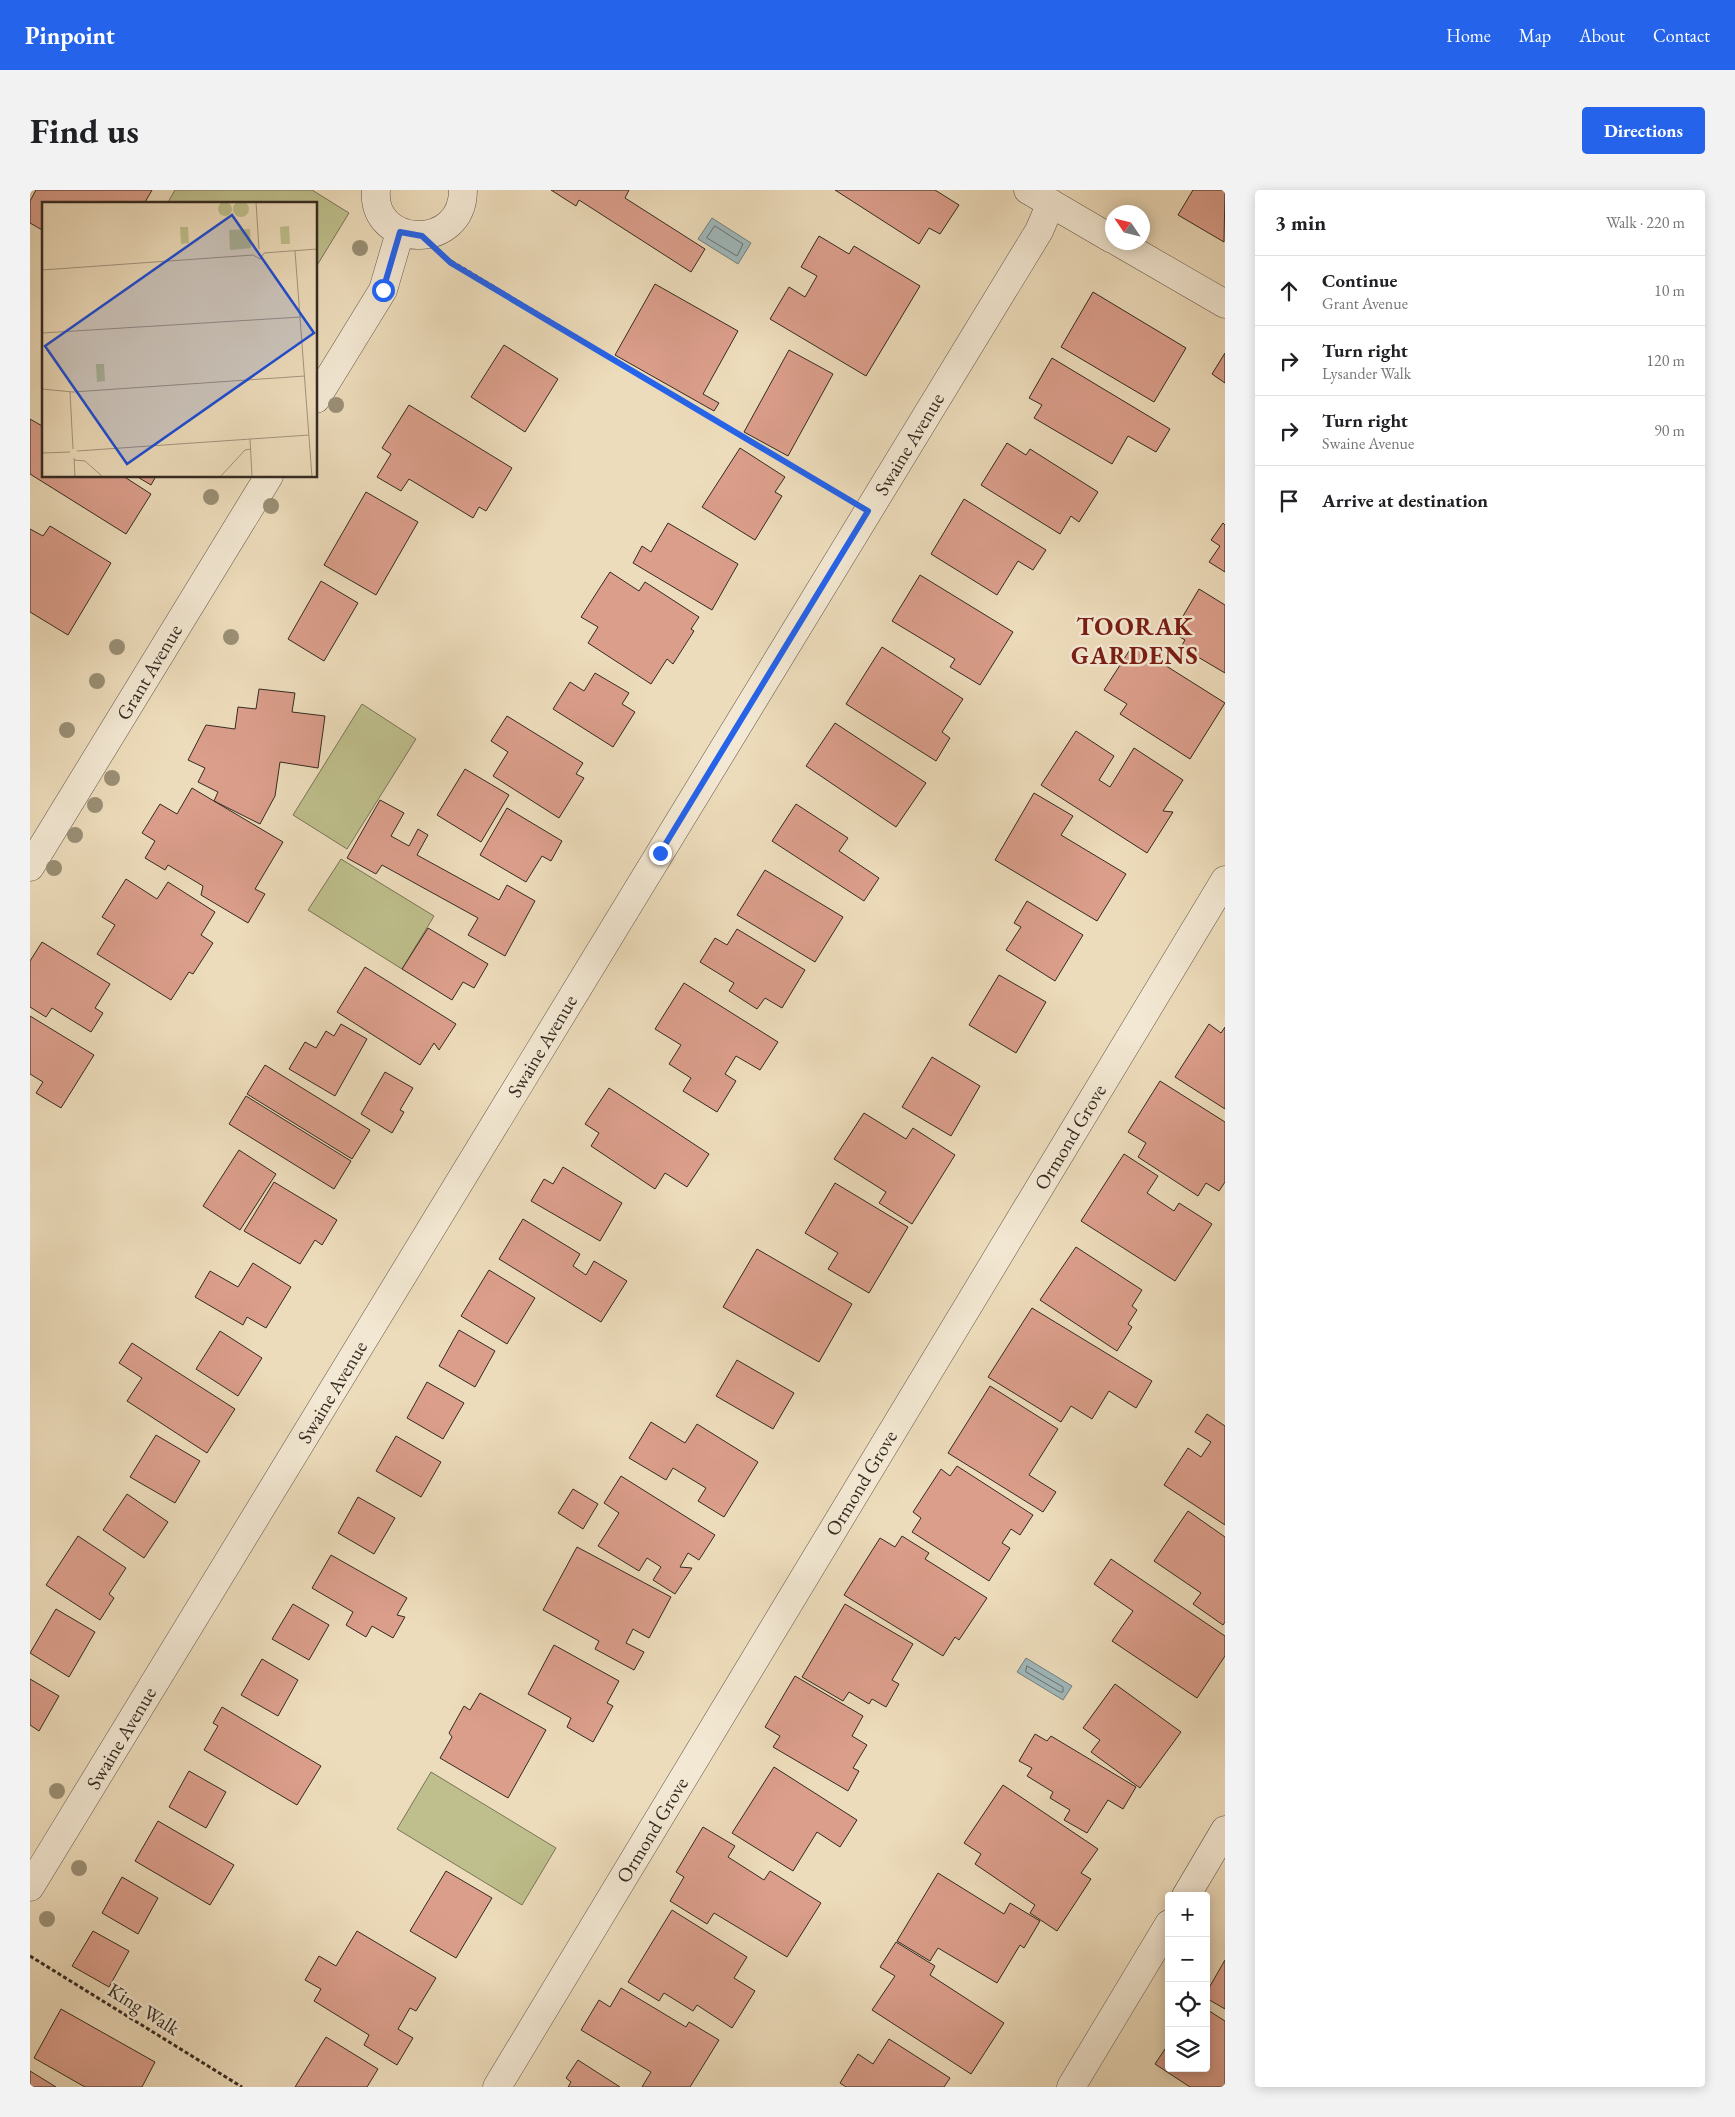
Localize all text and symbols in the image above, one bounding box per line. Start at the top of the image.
text: Pinpoint [25,20,115,51]
text: Home [1446,24,1491,47]
text: Map [1519,24,1551,47]
text: About [1579,24,1625,47]
text: Contact [1653,24,1710,47]
button: Directions [1582,107,1705,154]
text: Find us [30,108,139,153]
inset map [42,202,318,478]
north arrow [1105,205,1150,250]
text: 3 min [1275,209,1326,236]
text: Walk · 220 m [1606,212,1685,233]
text: Continue [1322,268,1397,293]
icon: ahead [1275,277,1303,305]
route start [372,279,395,302]
text: 10 m [1654,280,1685,301]
text: Grant Avenue [1322,293,1408,314]
text: Turn right [1322,338,1408,363]
icon: right [1275,347,1303,375]
text: 120 m [1646,350,1685,371]
text: Lysander Walk [1322,363,1411,384]
street label: Swaine Avenue [868,388,950,500]
text: Turn right [1322,408,1408,433]
icon: right [1275,417,1303,445]
text: 90 m [1654,420,1685,441]
text: Swaine Avenue [1322,433,1414,454]
icon: arrive [1275,487,1303,515]
text: Arrive at destination [1322,488,1488,513]
district label: TOORAK GARDENS [1071,610,1199,671]
street label: Grant Avenue [110,619,188,725]
route end [649,842,672,865]
street label: Swaine Avenue [501,990,583,1102]
street label: Ormond Grove [1028,1079,1112,1195]
street label: Swaine Avenue [291,1336,373,1448]
street label: Ormond Grove [819,1425,903,1541]
street label: Swaine Avenue [80,1682,162,1794]
street label: Ormond Grove [610,1772,694,1888]
map controls [1165,1892,1210,2072]
button: + [1165,1892,1210,1937]
button: − [1165,1937,1210,1982]
street label: King Walk [103,1977,185,2042]
button: locate [1165,1982,1210,2027]
button: layers [1165,2027,1210,2072]

